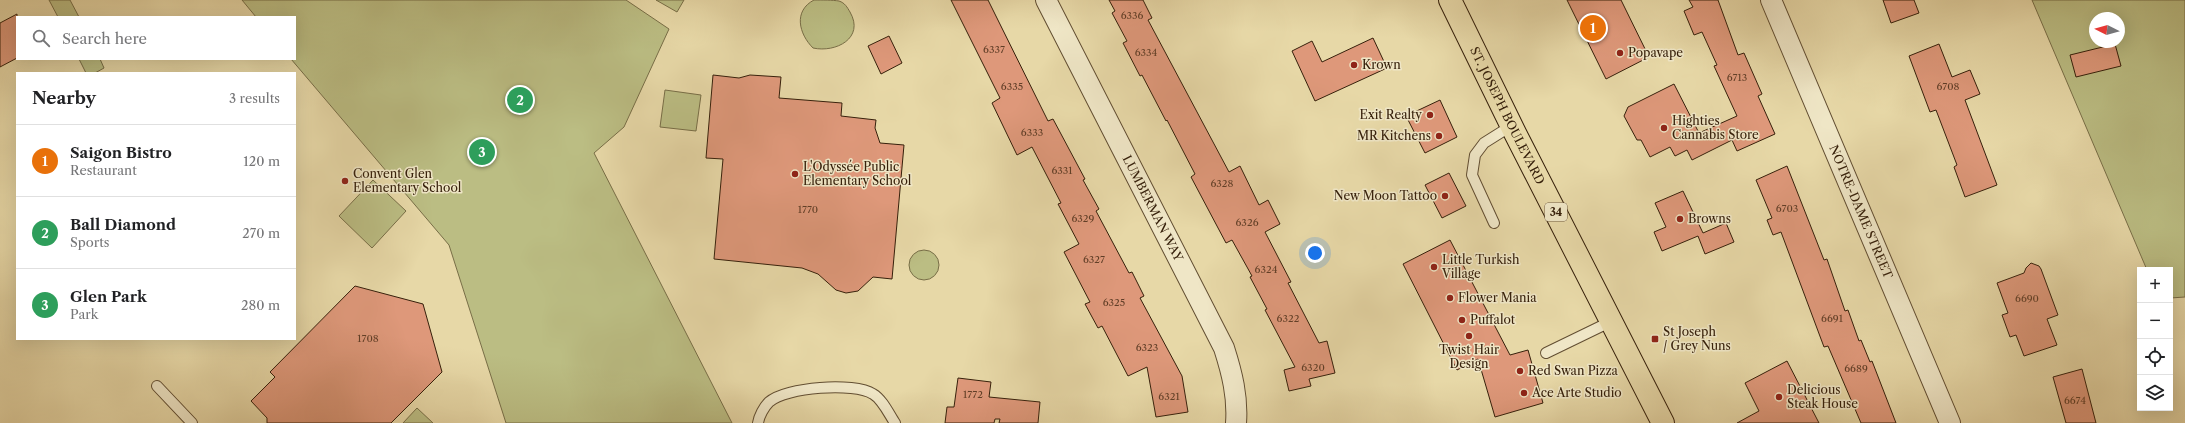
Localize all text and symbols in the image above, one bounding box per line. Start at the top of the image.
house number: 6336 [1121,9,1143,22]
north arrow [2089,12,2125,48]
pin: 1 [1580,13,1606,43]
search box [16,16,296,60]
icon: search [30,27,52,49]
text: Search here [62,29,147,48]
house number: 6337 [983,43,1005,56]
street label: ST. JOSEPH BOULEVARD [1467,44,1548,187]
place label: Popavape [1628,45,1683,60]
house number: 6334 [1135,46,1158,59]
marker: Popavape [1615,48,1625,58]
place label: Krown [1362,57,1401,72]
marker: Krown [1349,60,1359,70]
house number: 6713 [1727,71,1747,84]
house number: 6335 [1001,80,1023,93]
house number: 6708 [1937,80,1960,93]
pin: 2 [507,85,533,115]
text: Nearby [32,88,96,108]
text: 3 results [229,90,280,106]
place label: Exit Realty [1359,107,1422,122]
marker: Exit Realty [1425,110,1435,120]
place label: Highties Cannabis Store [1672,113,1759,142]
marker: Highties Cannabis Store [1659,123,1669,133]
house number: 6333 [1021,126,1043,139]
place label: MR Kitchens [1357,128,1431,143]
marker: MR Kitchens [1434,131,1444,141]
pin: 3 [469,137,495,167]
text: Saigon Bistro [70,143,172,162]
street label: NOTRE-DAME STREET [1826,143,1896,281]
text: 1 [42,153,48,169]
text: 120 m [243,153,280,169]
street label: LUMBERMAN WAY [1120,153,1187,264]
place label: L'Odyssée Public Elementary School [803,159,912,188]
text: Restaurant [70,162,137,178]
house number: 6331 [1051,164,1073,177]
place label: Convent Glen Elementary School [353,166,462,195]
marker: L'Odyssée Public Elementary School [790,169,800,179]
marker: Convent Glen Elementary School [340,176,350,186]
house number: 6328 [1210,177,1234,190]
place label: New Moon Tattoo [1334,188,1437,203]
marker: New Moon Tattoo [1440,191,1450,201]
house number: 6703 [1776,202,1798,215]
house number: 1770 [798,203,818,216]
road number: 34 [1545,203,1567,221]
place label: Browns [1688,211,1731,226]
house number: 6329 [1072,212,1095,225]
marker: Browns [1675,214,1685,224]
text: Ball Diamond [70,215,176,234]
house number: 6326 [1236,216,1259,229]
text: 2 [41,225,49,241]
text: 270 m [242,225,280,241]
text: Sports [70,234,109,250]
your location [1305,243,1325,263]
place label: Little Turkish Village [1441,252,1520,281]
house number: 6327 [1083,253,1105,266]
marker: Little Turkish Village [1429,262,1439,272]
house number: 6324 [1255,263,1278,276]
map controls [2137,267,2173,411]
button: + [2137,267,2173,303]
text: Glen Park [70,287,147,306]
place label: Flower Mania [1458,290,1537,305]
house number: 6690 [2015,292,2039,305]
marker: Flower Mania [1445,293,1455,303]
house number: 6325 [1103,296,1125,309]
text: 3 [41,297,49,313]
text: 280 m [241,297,280,313]
button: − [2137,303,2173,339]
text: Park [70,306,98,322]
house number: 6322 [1277,312,1300,325]
place label: Puffalot [1470,312,1516,327]
house number: 6691 [1821,312,1844,325]
marker: Puffalot [1457,315,1467,325]
place label: St Joseph / Grey Nuns [1663,324,1731,353]
marker: Twist Hair Design [1464,331,1474,341]
house number: 1708 [357,332,379,345]
marker: St Joseph / Grey Nuns [1650,334,1660,344]
button: locate [2137,339,2173,375]
house number: 6323 [1136,341,1158,354]
place label: Twist Hair Design [1439,342,1499,371]
house number: 6320 [1301,361,1325,374]
house number: 6689 [1844,362,1868,375]
place label: Red Swan Pizza [1528,363,1619,378]
marker: Red Swan Pizza [1515,366,1525,376]
button: layers [2137,375,2173,411]
place label: Delicious Steak House [1787,382,1858,411]
place label: Ace Arte Studio [1531,385,1622,400]
house number: 1772 [963,388,983,401]
marker: Ace Arte Studio [1519,388,1529,398]
house number: 6321 [1158,390,1180,403]
marker: Delicious Steak House [1774,392,1784,402]
house number: 6674 [2064,394,2086,407]

